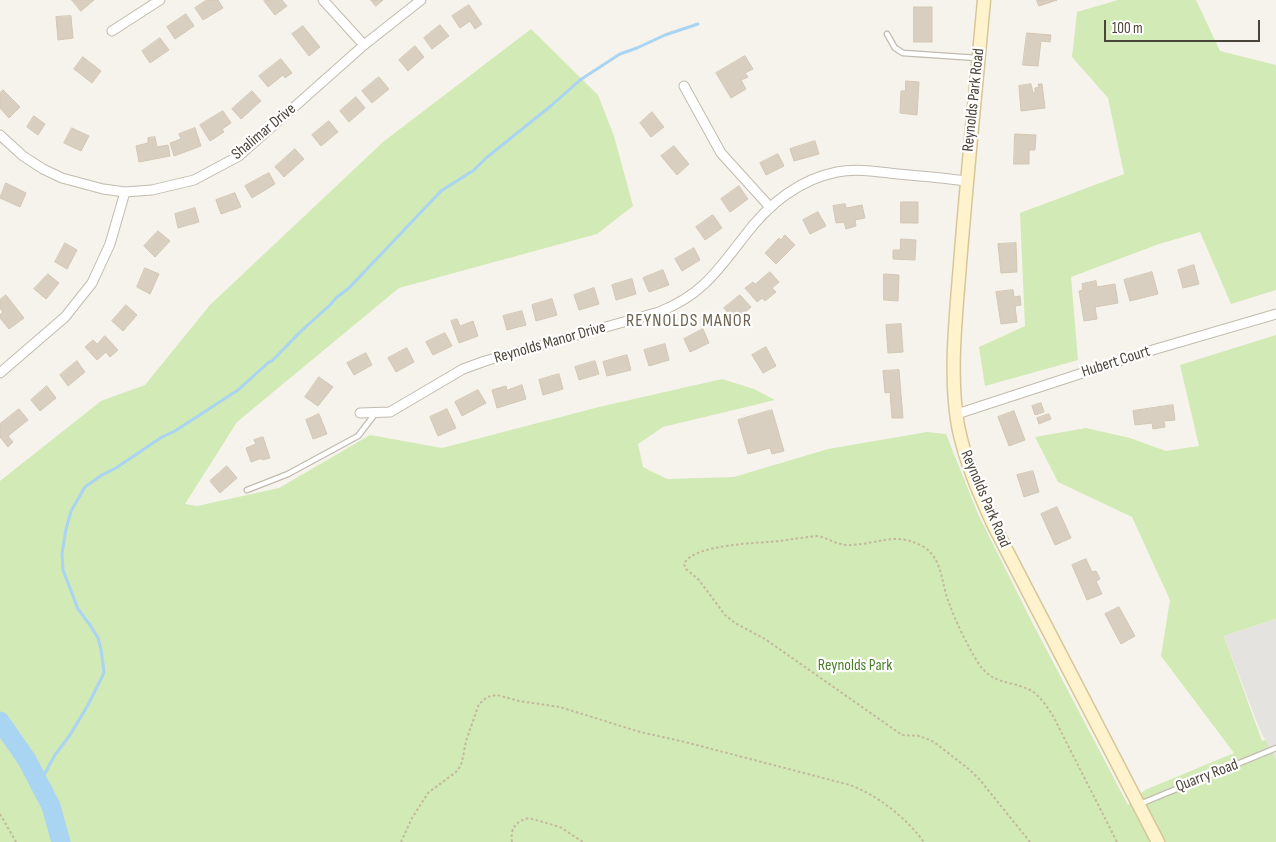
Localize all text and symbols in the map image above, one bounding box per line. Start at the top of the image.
scale bar [1106,10,1262,42]
text: 100 m [1112,19,1143,38]
street label: Reynolds Park Road [959,47,989,153]
street label: Shalimar Drive [228,100,300,164]
district label: REYNOLDS MANOR [624,310,754,332]
street label: Reynolds Manor Drive [492,318,608,368]
street label: Hubert Court [1079,342,1153,382]
street label: Reynolds Park Road [956,448,1014,550]
park label: Reynolds Park [818,656,892,676]
street label: Quarry Road [1173,755,1241,797]

